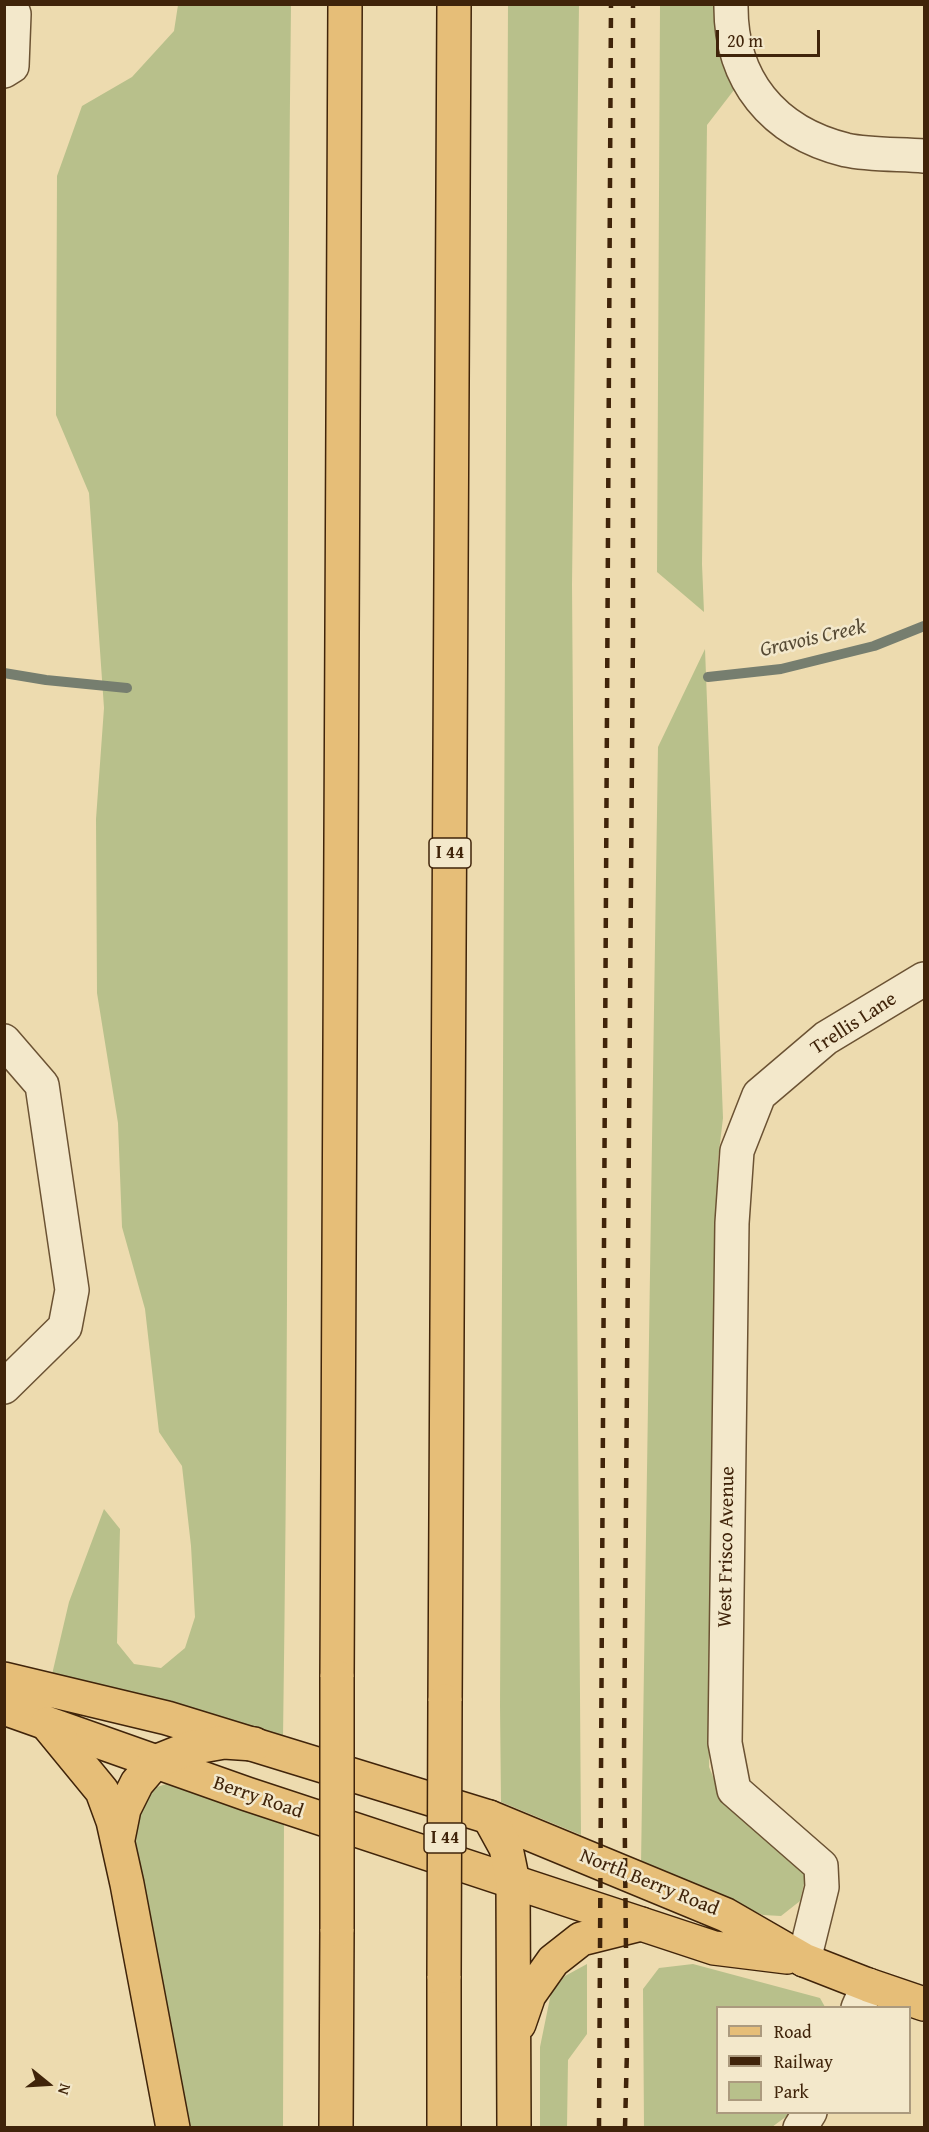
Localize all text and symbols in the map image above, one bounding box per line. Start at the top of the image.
scale bar [719,18,822,56]
text: 20 m [727,27,763,54]
water label: Gravois Creek [758,615,868,663]
road number: I 44 [429,838,471,868]
street label: Trellis Lane [807,987,901,1061]
street label: West Frisco Avenue [714,1466,740,1628]
street label: Berry Road [210,1771,306,1825]
road number: I 44 [424,1823,466,1853]
street label: North Berry Road [576,1844,722,1922]
legend [716,2006,911,2114]
text: Road [774,2018,812,2045]
text: Railway [774,2048,833,2075]
north arrow [18,2054,78,2114]
text: Park [774,2078,809,2105]
text: N [52,2081,78,2098]

